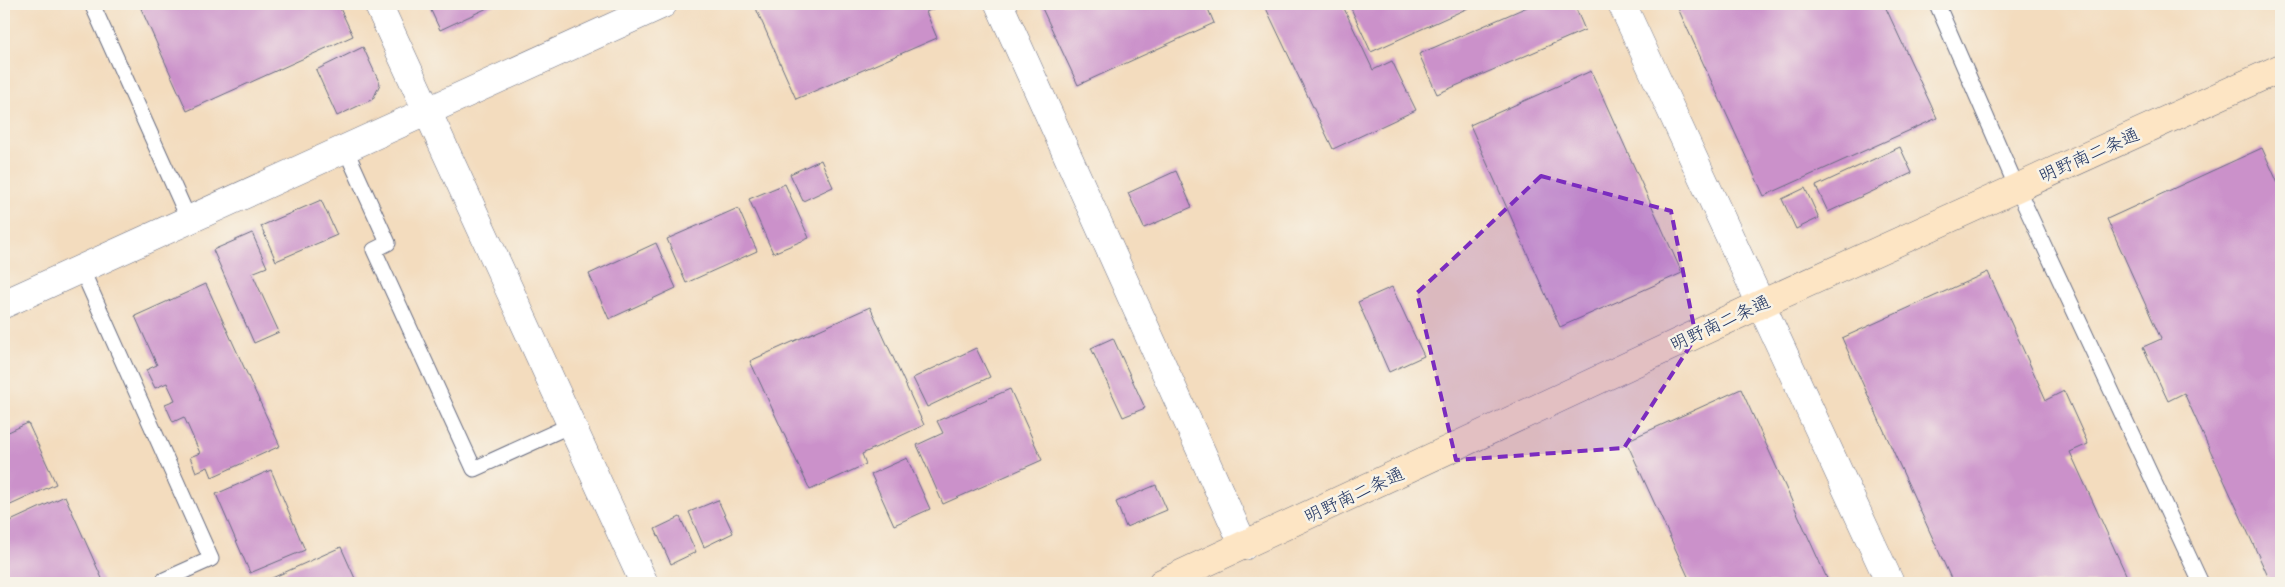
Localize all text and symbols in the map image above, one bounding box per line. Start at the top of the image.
street label: 明野南二条通 [2036,125,2144,189]
street label: 明野南二条通 [1667,292,1774,358]
street label: 明野南二条通 [1301,464,1408,530]

